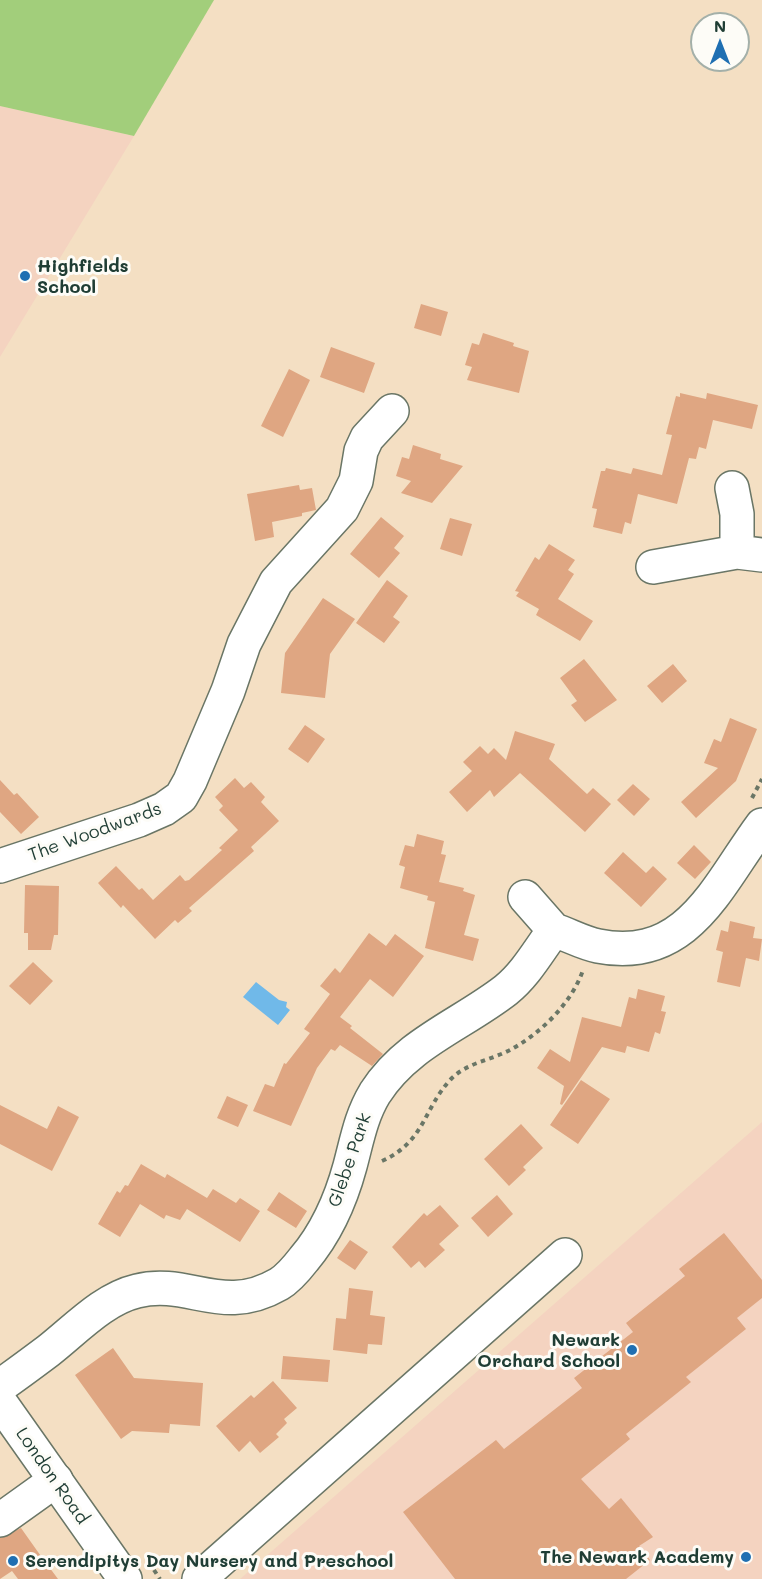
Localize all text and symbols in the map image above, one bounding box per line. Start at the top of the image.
north arrow [690,12,750,72]
text: N [714,15,726,36]
place label: Highfields School [37,255,129,298]
marker: Highfields School [18,269,32,283]
street label: The Woodwards [26,798,164,866]
street label: Glebe Park [324,1110,376,1210]
place label: Newark Orchard School [477,1329,620,1372]
marker: Newark Orchard School [625,1343,639,1357]
street label: London Road [11,1424,93,1528]
place label: The Newark Academy [540,1546,734,1568]
place label: Serendipitys Day Nursery and Preschool [25,1550,393,1572]
marker: The Newark Academy [739,1550,753,1564]
marker: Serendipitys Day Nursery and Preschool [6,1554,20,1568]

